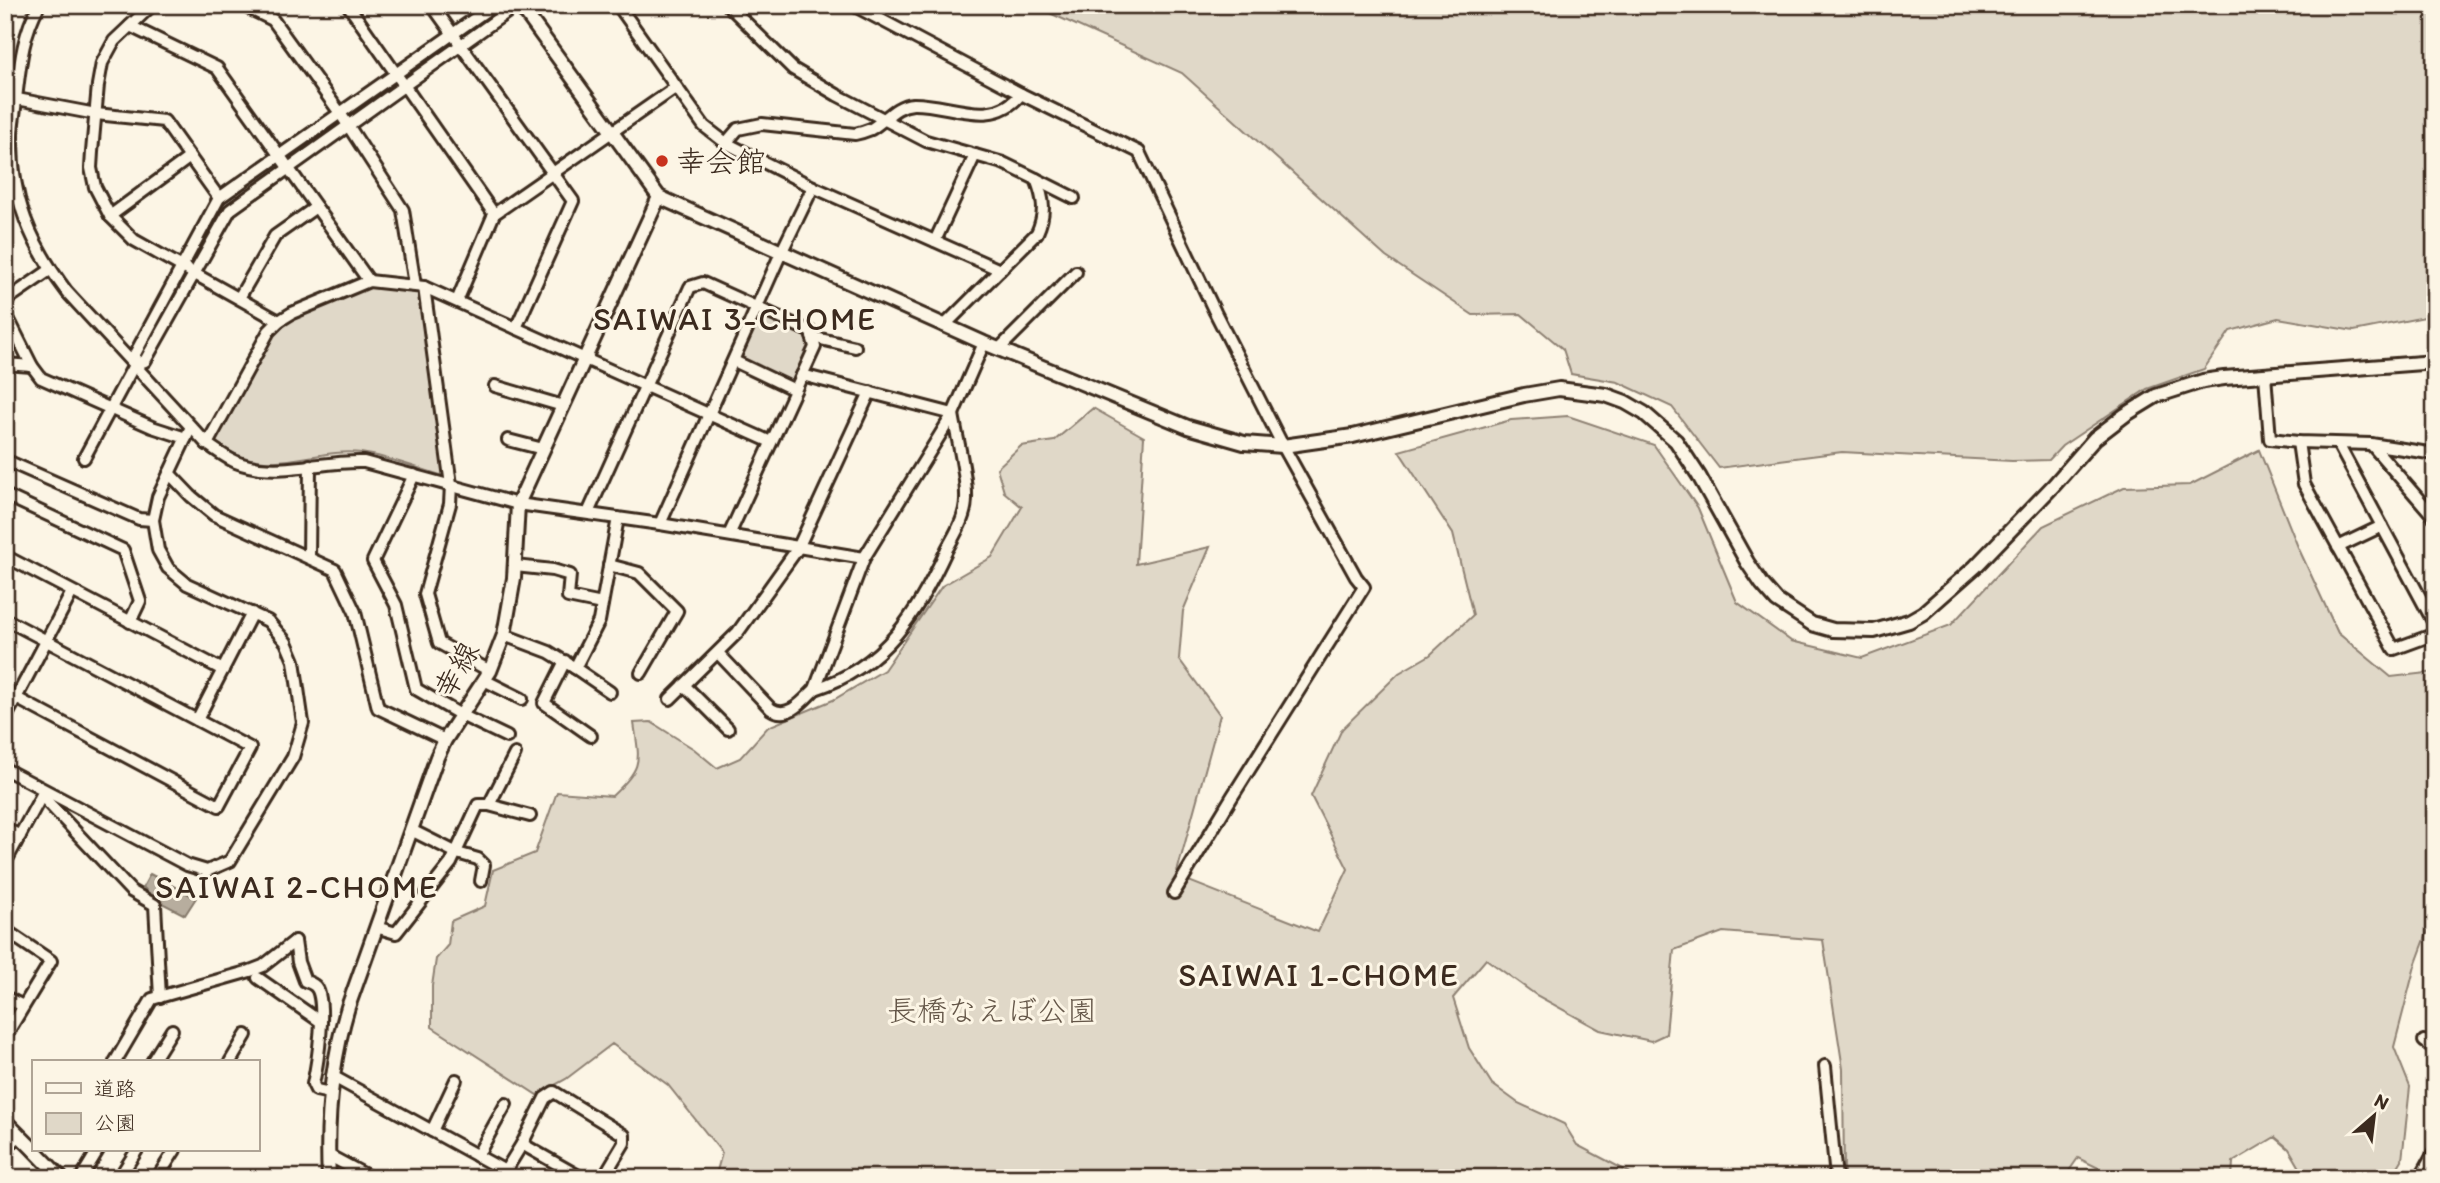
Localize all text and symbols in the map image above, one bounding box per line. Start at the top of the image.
place label: 幸会館 [676,143,766,180]
marker: 幸会館 [654,153,670,169]
district label: SAIWAI 3-CHOME [593,300,877,338]
street label: 幸線 [425,635,487,705]
district label: SAIWAI 2-CHOME [155,868,439,906]
district label: SAIWAI 1-CHOME [1178,956,1460,994]
park label: 長橋なえぼ公園 [887,992,1097,1029]
legend [32,1060,259,1152]
text: 道路 [94,1076,136,1101]
north arrow [2338,1082,2408,1152]
text: N [2371,1088,2393,1115]
text: 公園 [94,1110,136,1135]

